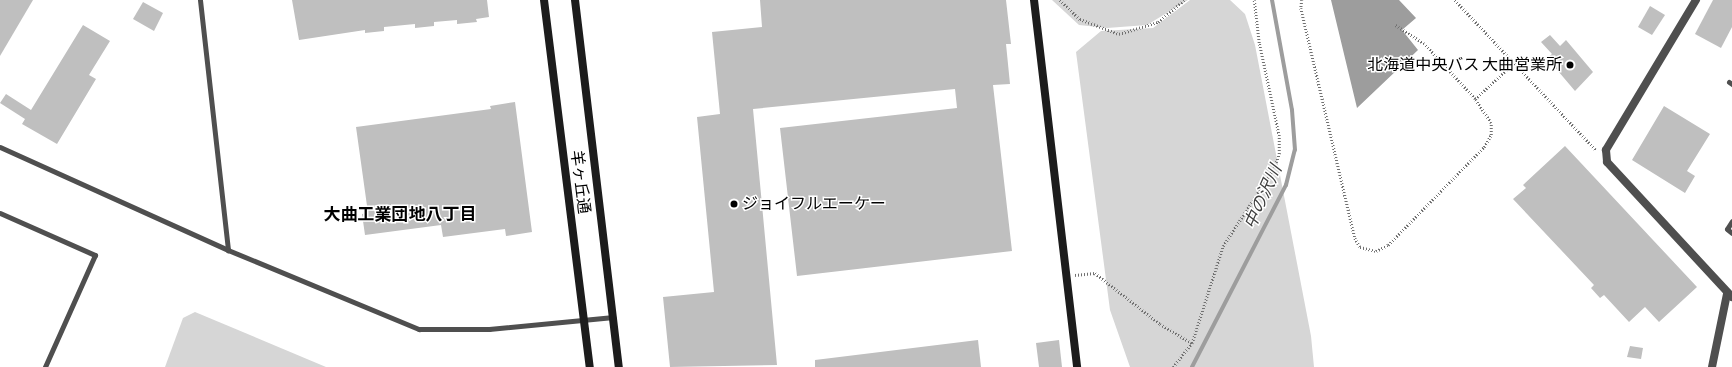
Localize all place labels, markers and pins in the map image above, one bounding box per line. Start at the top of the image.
place label: 北海道中央バス 大曲営業所 [1367,55,1562,75]
marker: 北海道中央バス 大曲営業所 [1565,60,1575,70]
place label: ジョイフルエーケー [742,194,886,214]
marker: ジョイフルエーケー [729,199,739,209]

